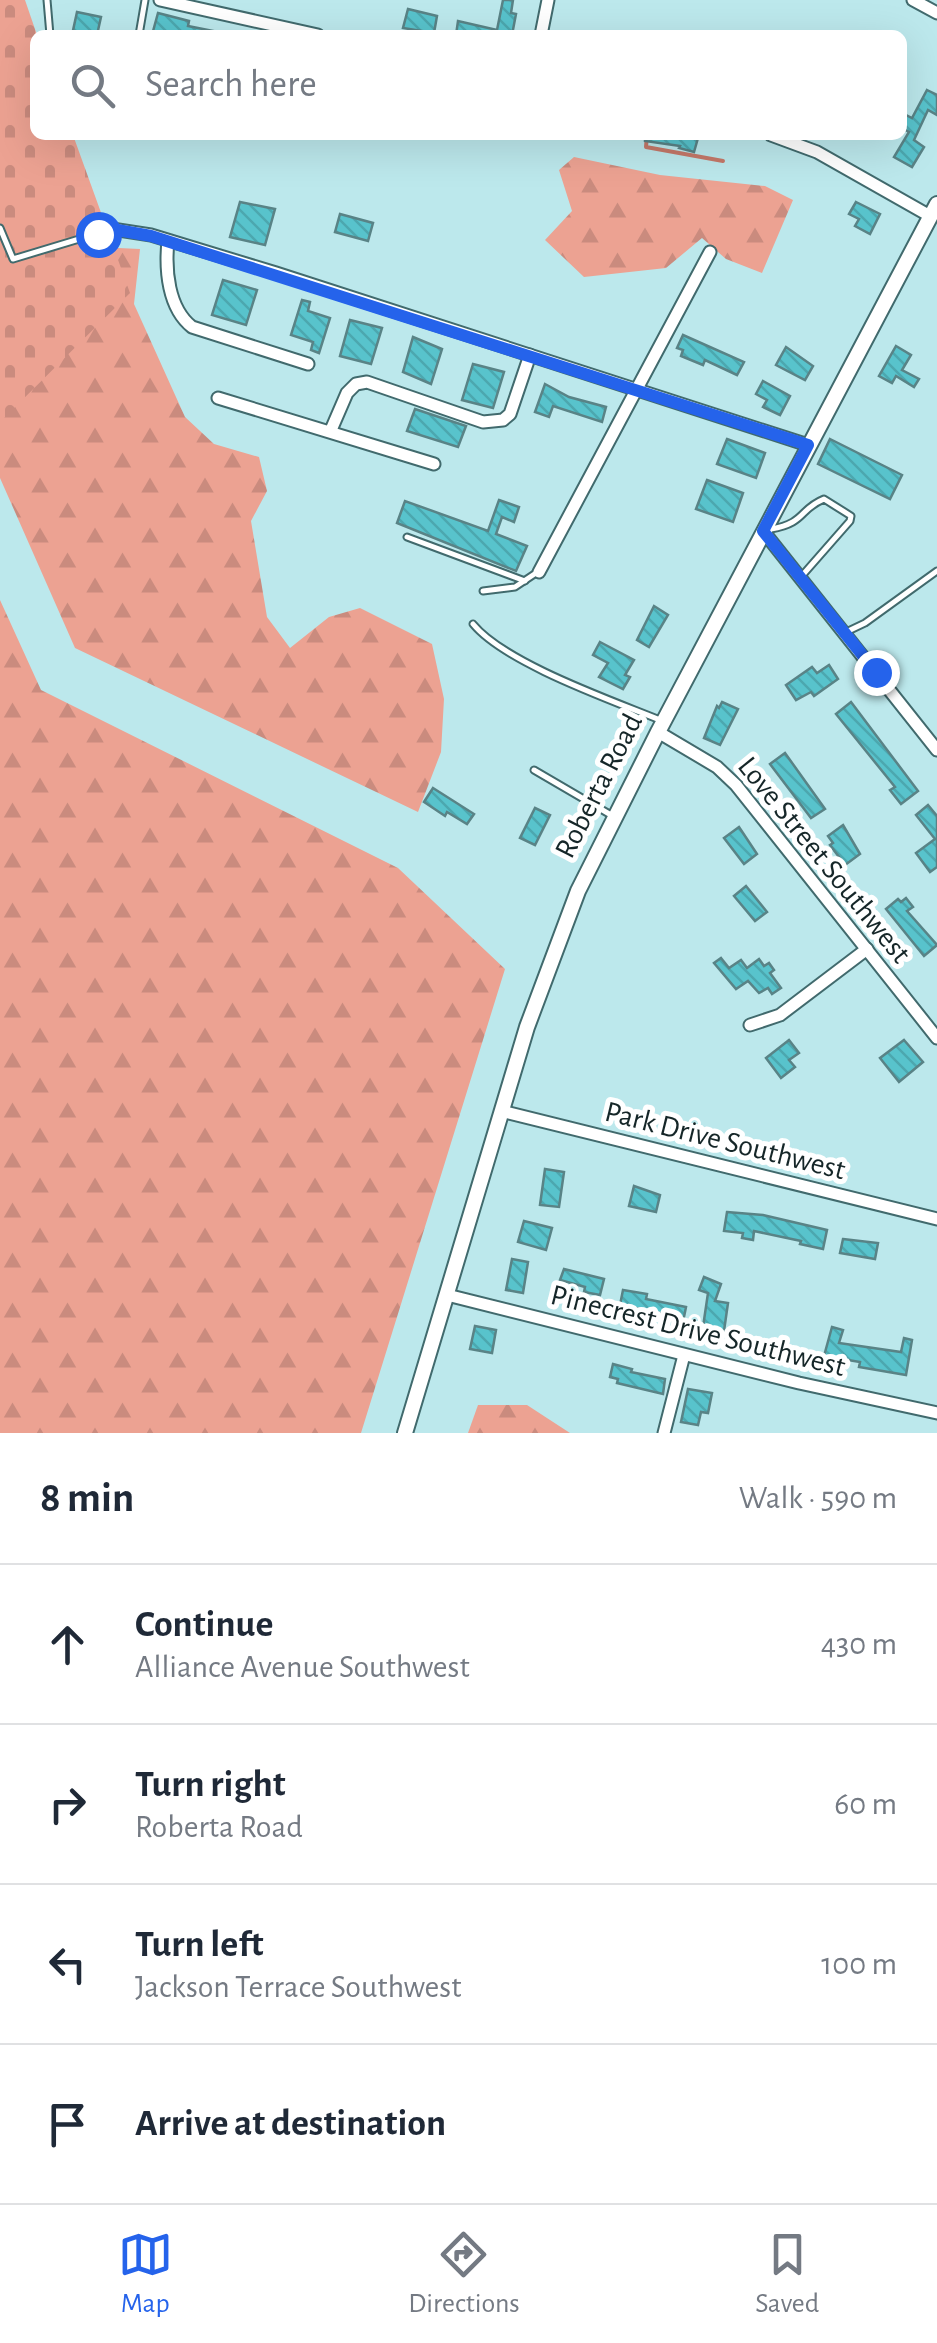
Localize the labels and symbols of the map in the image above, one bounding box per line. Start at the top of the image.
route start [76,212,122,258]
route end [854,650,900,696]
street label: Roberta Road [550,709,648,863]
street label: Love Street Southwest [732,751,916,969]
street label: Park Drive Southwest [602,1097,849,1185]
street label: Pinecrest Drive Southwest [548,1280,849,1382]

